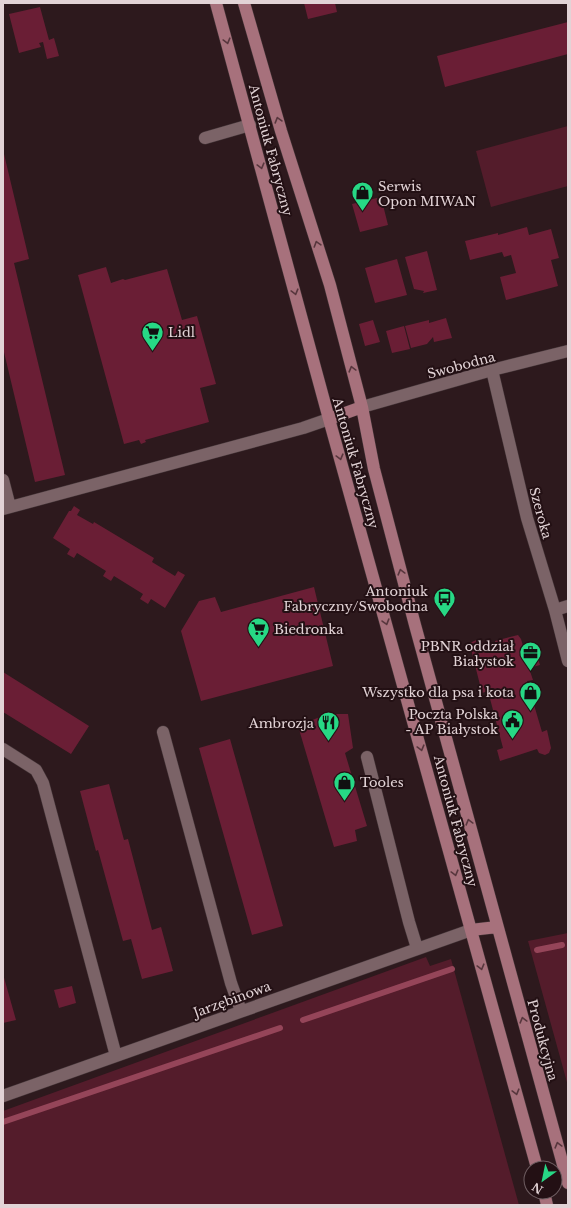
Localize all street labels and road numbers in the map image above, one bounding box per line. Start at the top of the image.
street label: Antoniuk Fabryczny [245,82,296,218]
street label: Swobodna [425,348,498,383]
street label: Antoniuk Fabryczny [328,395,383,531]
street label: Szeroka [525,485,556,542]
street label: Antoniuk Fabryczny [430,753,481,889]
street label: Jarzębinowa [189,977,274,1022]
street label: Produkcyjna [523,997,562,1084]

